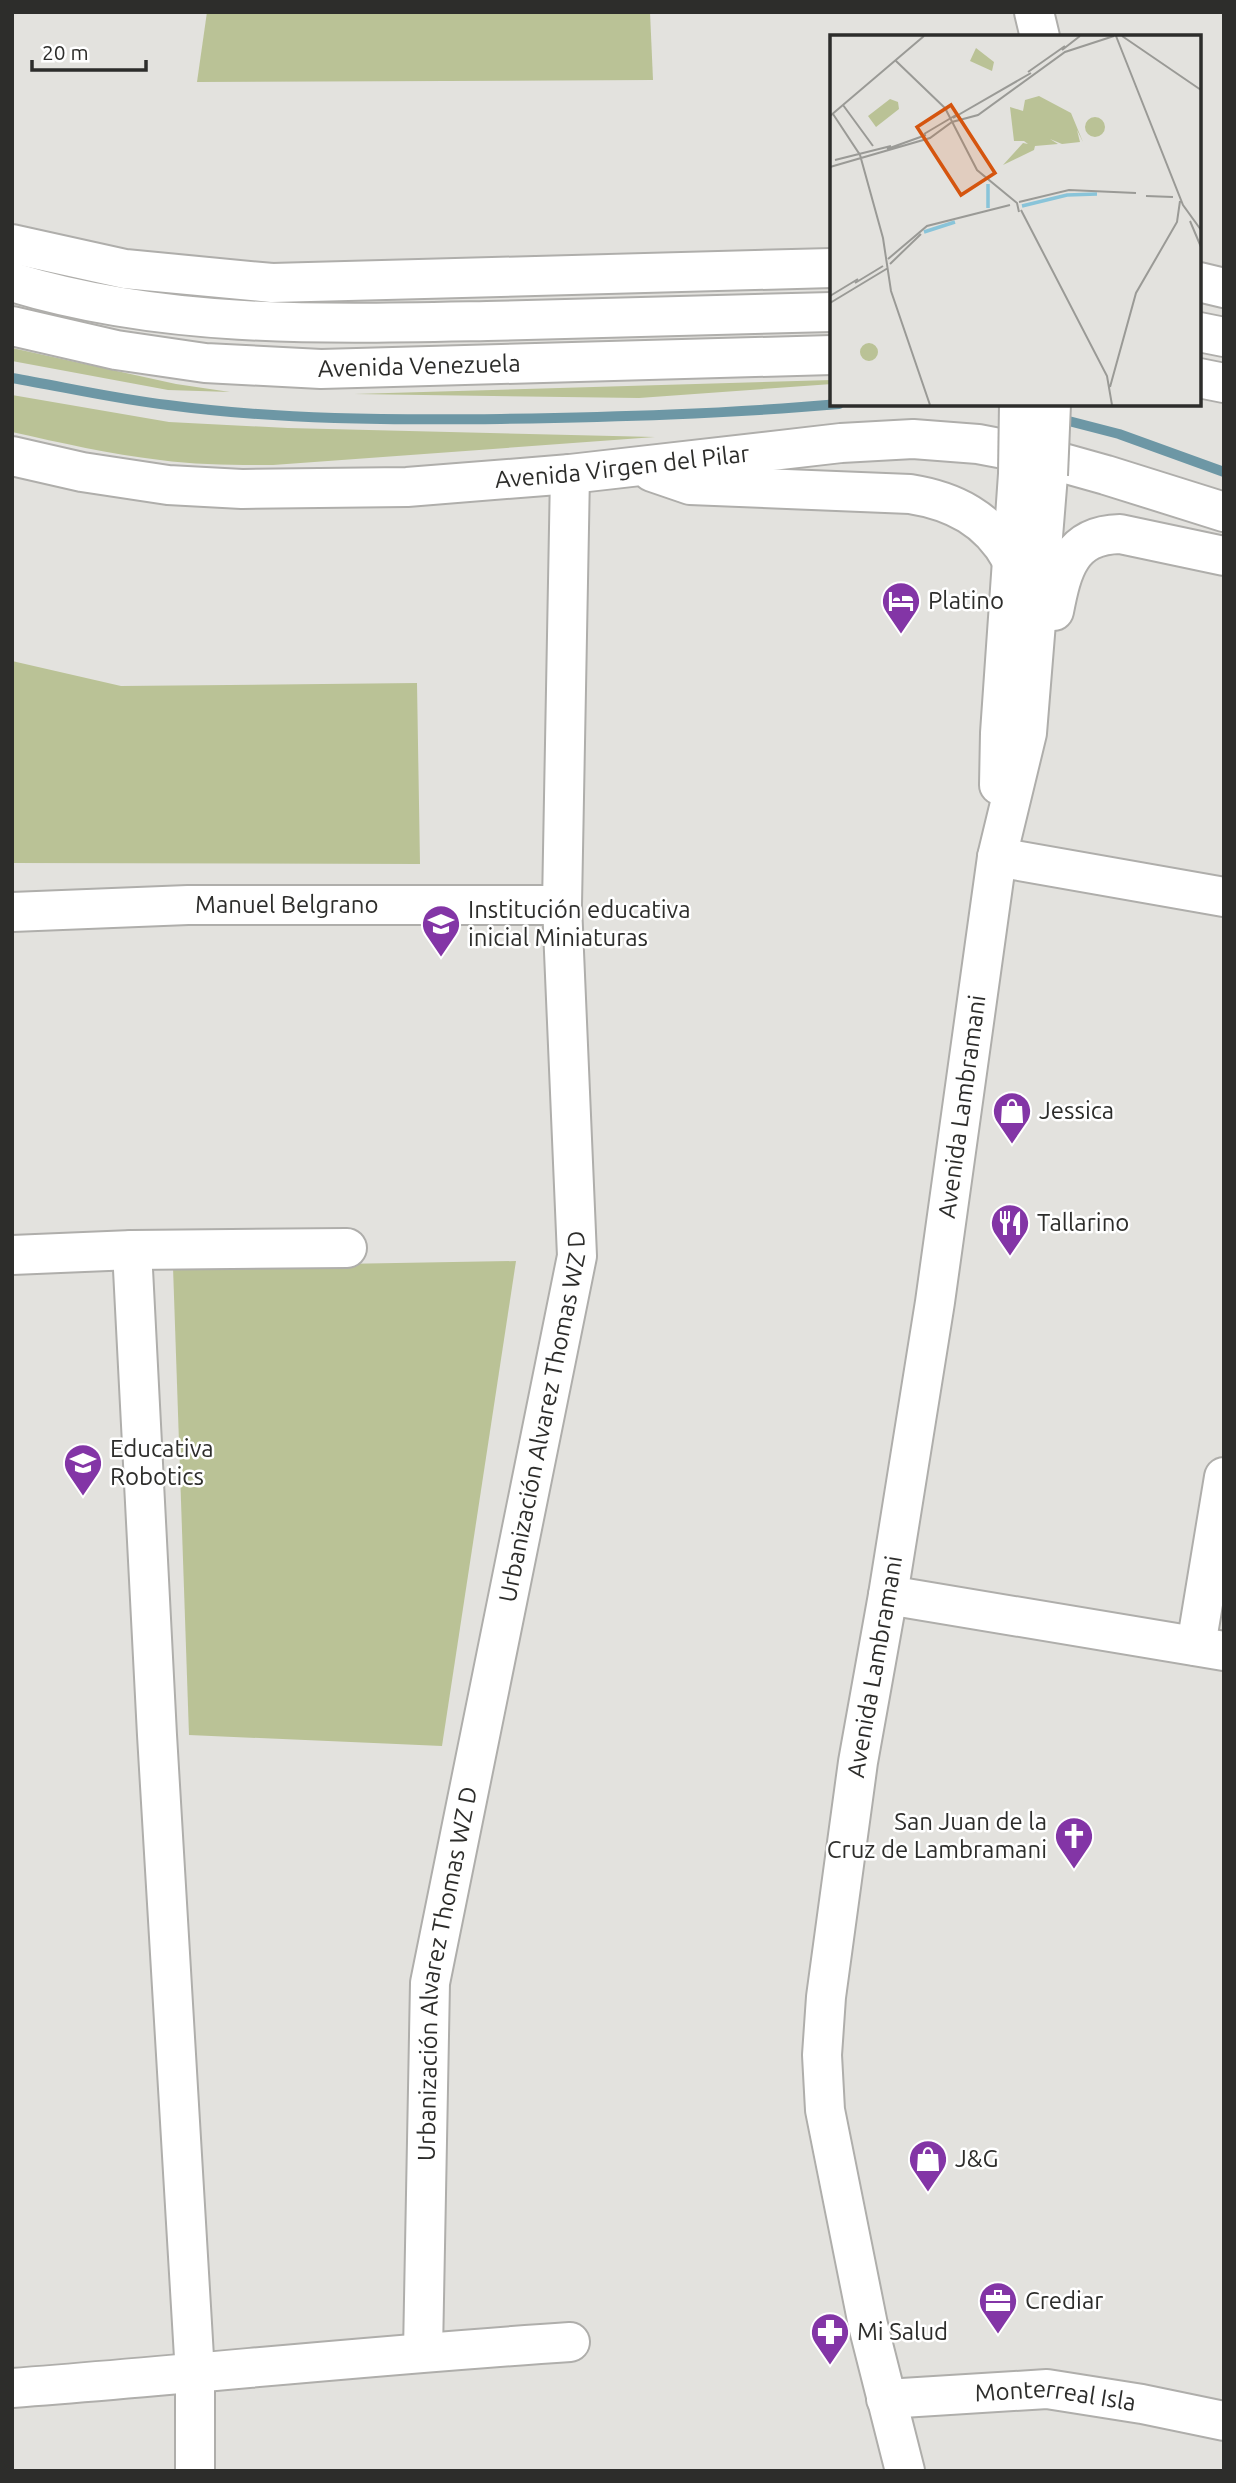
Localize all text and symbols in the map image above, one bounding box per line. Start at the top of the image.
scale bar [32,28,145,72]
inset map [830,35,1201,406]
text: 20 m [42,40,89,64]
street label: Avenida Venezuela [317,350,521,382]
street label: Avenida Virgen del Pilar [494,440,751,493]
hotel icon: Platino [880,580,922,635]
place label: Platino [928,587,1004,614]
street label: Manuel Belgrano [195,891,379,918]
place label: Institución educativa inicial Miniaturas [468,896,691,951]
school or university icon: Institución educativa inicial Miniaturas [420,903,462,958]
street label: Avenida Lambramani [933,993,991,1220]
shop icon: Jessica [991,1090,1033,1145]
place label: Jessica [1039,1097,1114,1124]
restaurant icon: Tallarino [989,1202,1031,1257]
place label: Tallarino [1037,1209,1129,1236]
street label: Urbanización Alvarez Thomas WZ D [493,1230,590,1604]
place label: Educativa Robotics [110,1435,214,1490]
school or university icon: Educativa Robotics [62,1442,104,1497]
street label: Avenida Lambramani [842,1554,907,1779]
street label: Urbanización Alvarez Thomas WZ D [413,1784,482,2161]
place label: San Juan de la Cruz de Lambramani [827,1808,1047,1863]
church icon: San Juan de la Cruz de Lambramani [1053,1815,1095,1870]
shop icon: J&G [907,2138,949,2193]
place label: J&G [955,2145,998,2172]
office icon: Crediar [977,2280,1019,2335]
place label: Crediar [1025,2287,1103,2314]
pharmacy icon: Mi Salud [809,2311,851,2366]
place label: Mi Salud [857,2318,948,2345]
street label: Monterreal Isla [974,2375,1138,2416]

